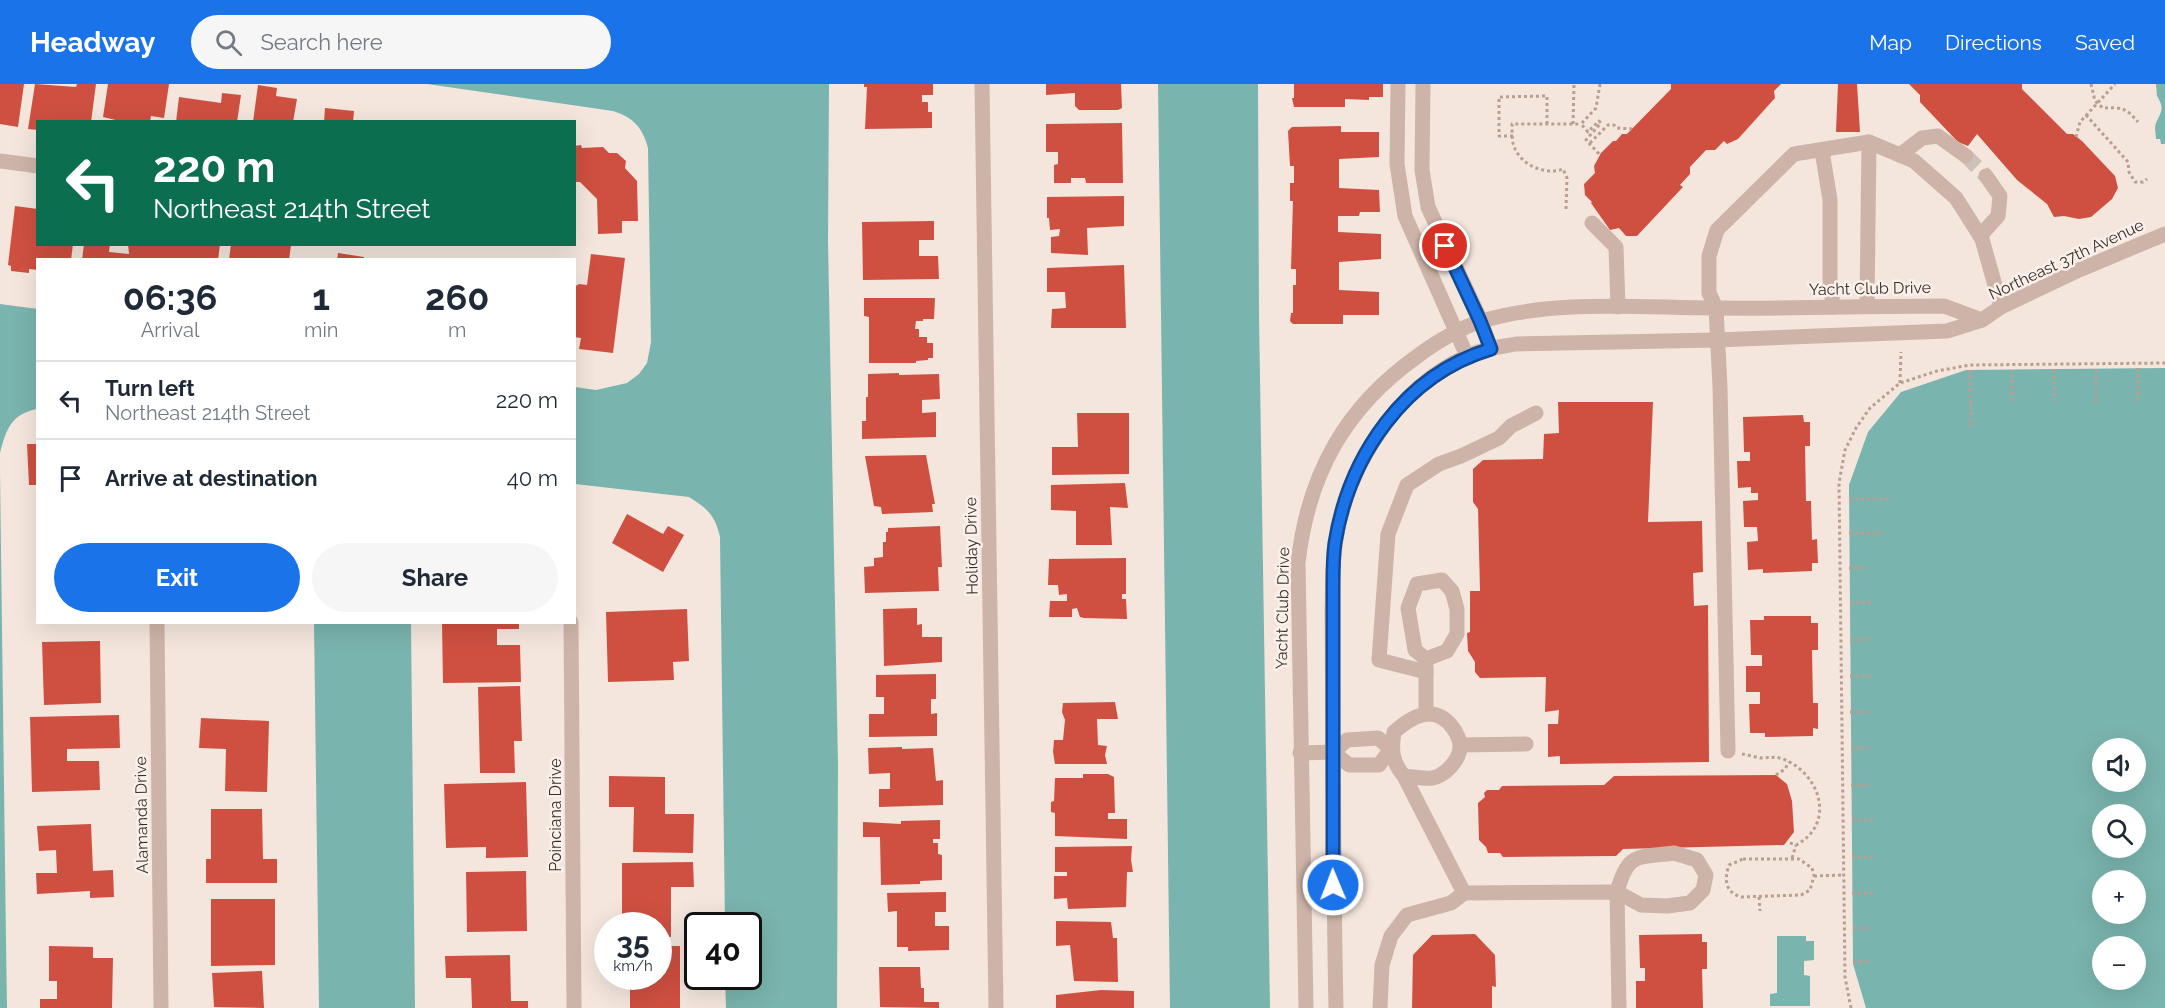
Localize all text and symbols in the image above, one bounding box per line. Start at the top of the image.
search box [191,15,611,69]
text: Headway [30,26,155,59]
icon: search [212,26,245,59]
text: Search here [260,29,383,55]
text: Map [1869,30,1912,55]
text: Directions [1945,30,2042,55]
text: Saved [2075,30,2135,55]
text: 220 m [153,143,275,192]
icon: left [54,144,132,222]
text: Northeast 214th Street [153,193,430,224]
street label: Northeast 37th Avenue [1986,215,2147,304]
pin [1419,220,1470,271]
icon: arrive [1428,229,1461,262]
text: 06:36 [123,276,217,318]
text: 1 [312,276,330,318]
text: 260 [425,276,489,318]
street label: Yacht Club Drive [1809,278,1931,299]
text: Arrival [141,318,199,342]
text: min [304,318,338,342]
text: m [448,318,466,342]
text: Turn left [105,375,195,401]
icon: left [54,384,87,417]
text: 220 m [496,387,558,413]
text: Northeast 214th Street [105,401,310,425]
icon: arrive [54,462,87,495]
text: Arrive at destination [105,465,318,491]
text: 40 m [507,465,558,491]
street label: Holiday Drive [961,497,982,595]
button: Exit [54,543,300,612]
button: Share [312,543,558,612]
street label: Yacht Club Drive [1272,547,1293,669]
map controls [2092,738,2146,990]
button: sound [2092,738,2146,792]
street label: Alamanda Drive [131,756,152,874]
street label: Poinciana Drive [546,758,565,872]
button: search [2092,804,2146,858]
position arrow [1301,853,1365,917]
button: + [2092,870,2146,924]
speed limit sign: 40 [684,912,762,990]
text: 35 [616,926,650,961]
button: − [2092,936,2146,990]
text: km/h [613,957,653,975]

